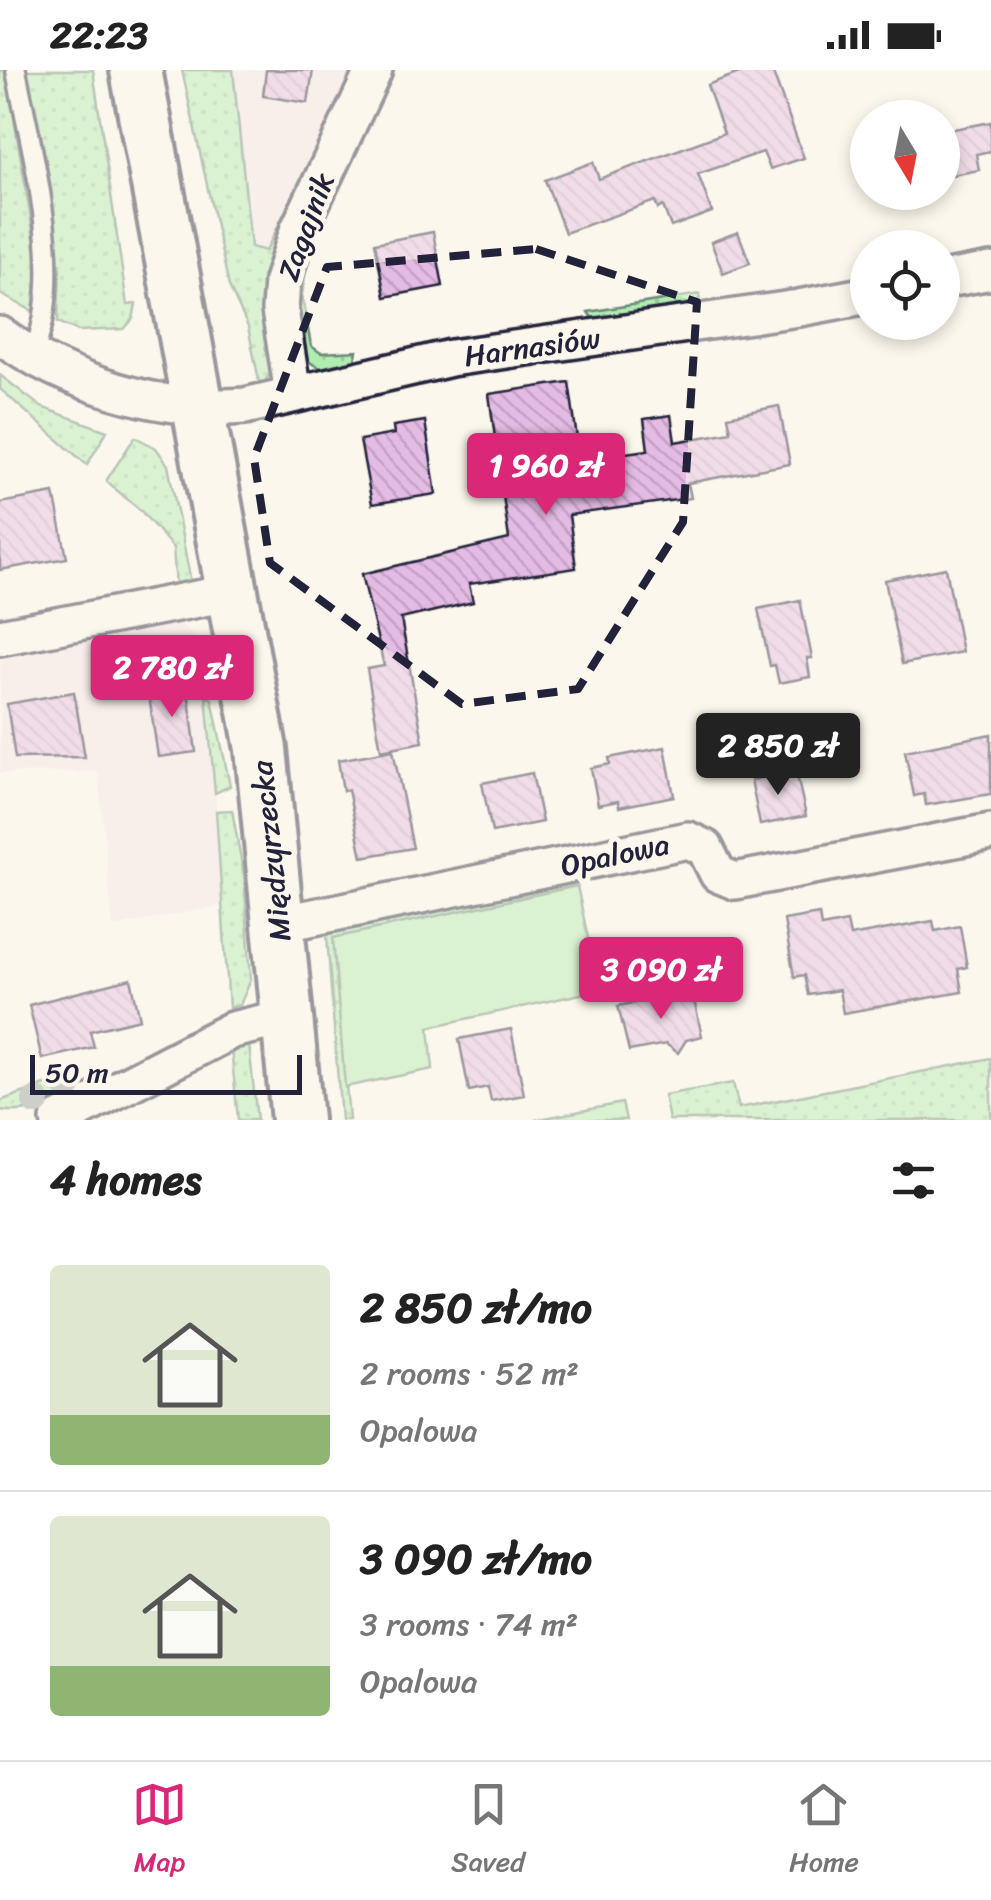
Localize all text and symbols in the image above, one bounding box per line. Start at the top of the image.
text: 22:23 [50,2,148,69]
north arrow [850,100,960,210]
map controls [850,100,960,340]
street label: Zagajnik [262,164,351,289]
button: locate [850,230,960,340]
street label: Harnasiów [461,311,604,383]
pin: 1 960 zł [443,433,649,518]
text: 1 960 zł [489,437,603,494]
pin: 2 780 zł [69,635,275,720]
text: 2 780 zł [113,639,231,696]
pin: 2 850 zł [675,713,881,798]
text: 2 850 zł [718,717,838,774]
street label: Międzyrzecka [235,757,307,944]
street label: Opalowa [556,817,674,893]
pin: 3 090 zł [558,937,764,1022]
text: 3 090 zł [601,941,721,998]
text: 50 m [45,1048,109,1097]
scale bar [30,1050,302,1094]
text: 4 homes [50,1143,202,1217]
icon: filters [886,1153,941,1208]
text: 2 850 zł/mo [360,1271,592,1345]
icon: home [130,1305,250,1425]
text: 2 rooms · 52 m² [360,1345,579,1402]
text: Opalowa [360,1402,477,1459]
text: 3 090 zł/mo [360,1522,592,1596]
icon: home [130,1556,250,1676]
text: 3 rooms · 74 m² [360,1596,578,1653]
text: Opalowa [360,1653,477,1710]
tab: Map [132,1777,187,1886]
tab: Saved [451,1777,525,1886]
tab: Home [789,1777,859,1886]

